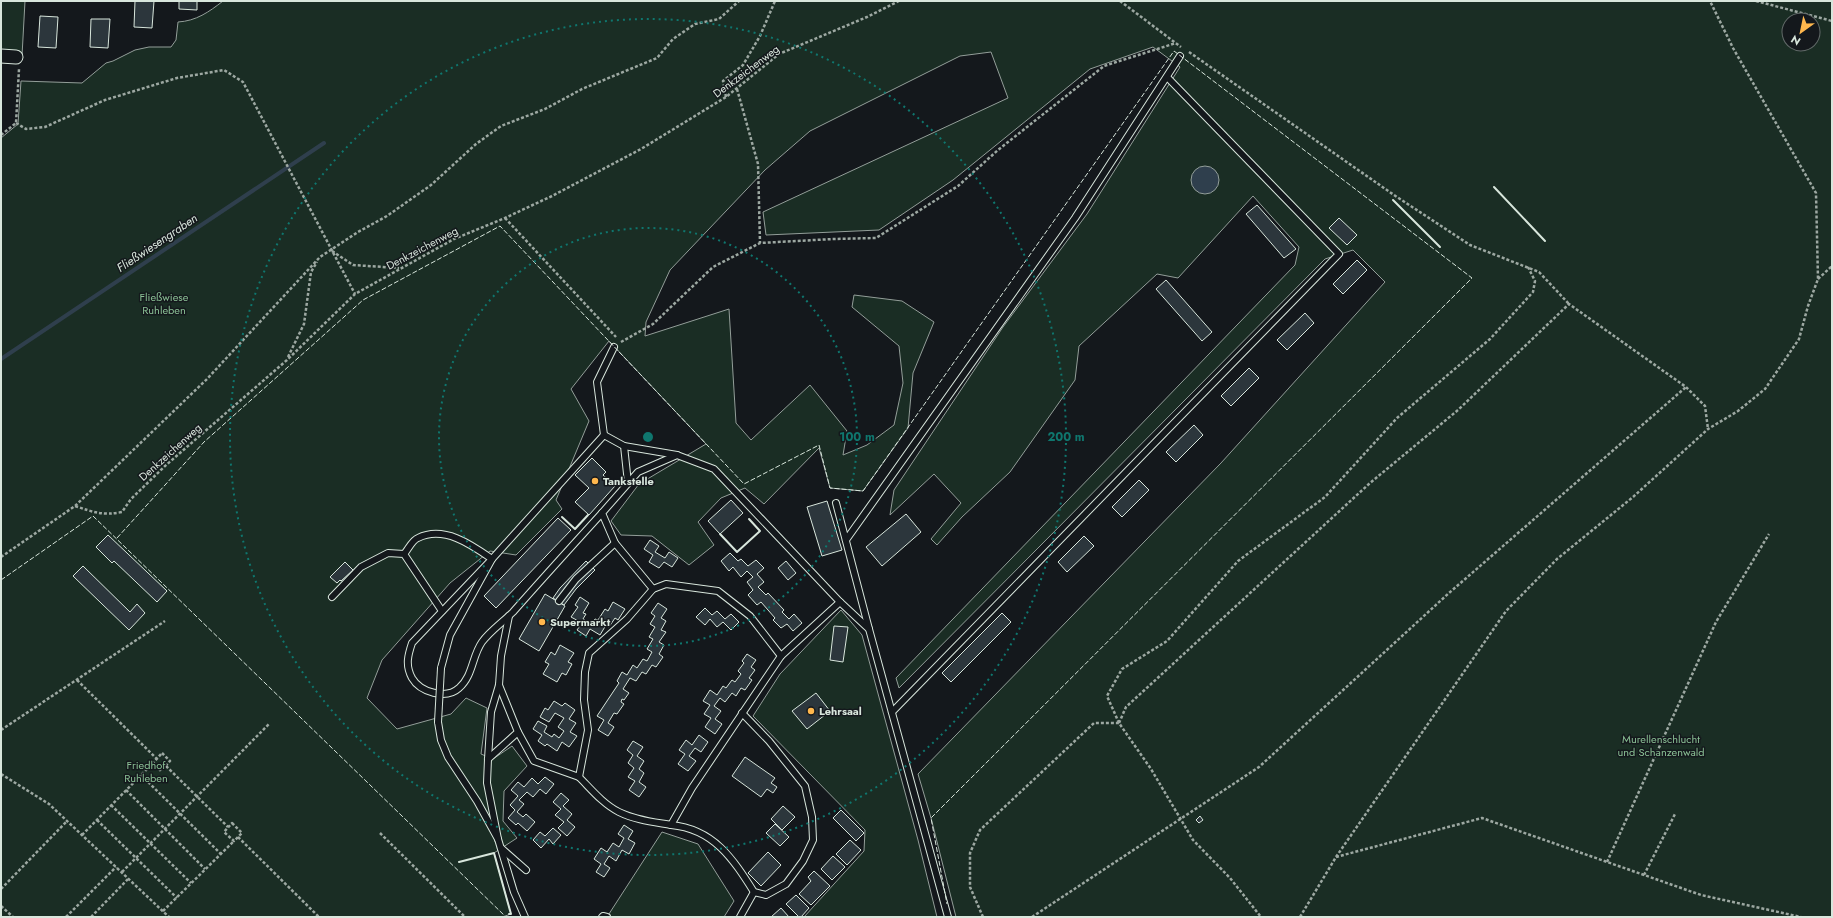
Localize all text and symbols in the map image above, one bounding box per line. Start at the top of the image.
north arrow [1781,12,1821,52]
text: N [1788,31,1804,49]
street label: Denkzeichenweg [710,41,782,101]
water label: Fließwiesengraben [113,209,201,277]
street label: Denkzeichenweg [383,222,461,274]
park label: Fließwiese Ruhleben [140,289,189,318]
street label: Denkzeichenweg [135,420,205,484]
text: 100 m [839,428,875,446]
text: 200 m [1047,428,1085,446]
centre of rings [641,430,655,444]
place label: Tankstelle [603,473,654,489]
marker: Tankstelle [590,476,600,486]
place label: Supermarkt [550,614,611,630]
marker: Supermarkt [537,617,547,627]
place label: Lehrsaal [819,703,862,719]
marker: Lehrsaal [806,706,816,716]
park label: Murellenschlucht und Schanzenwald [1617,731,1705,760]
park label: Friedhof Ruhleben [124,757,168,786]

